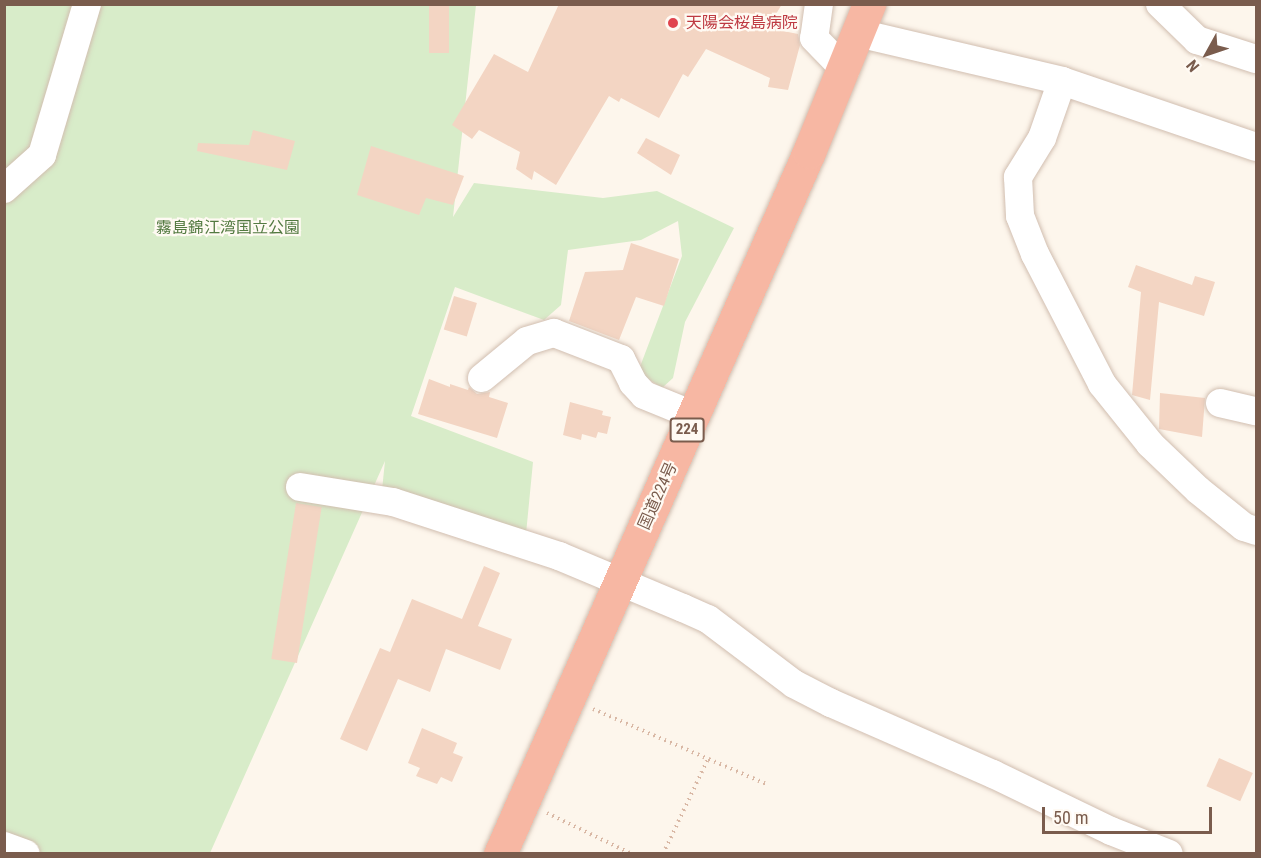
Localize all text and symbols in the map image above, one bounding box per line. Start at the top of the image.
place label: 天陽会桜島病院 [686,13,798,33]
marker: 天陽会桜島病院 [664,14,682,32]
north arrow [1177,24,1237,84]
text: N [1182,56,1203,76]
park label: 霧島錦江湾国立公園 [156,218,300,238]
road number: 224 [669,418,705,442]
street label: 国道224号 [635,459,681,533]
scale bar [1045,795,1214,833]
text: 50 m [1053,807,1088,828]

